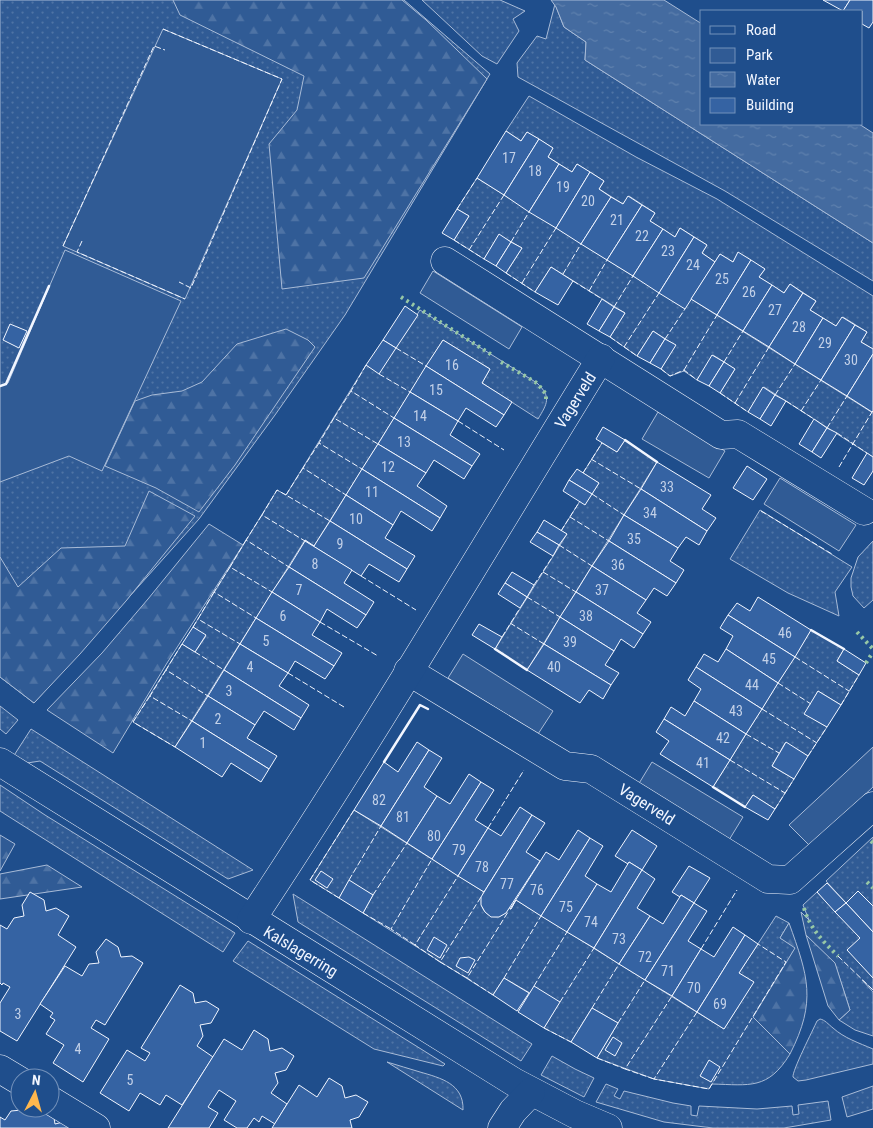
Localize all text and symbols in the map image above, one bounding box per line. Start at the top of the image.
legend [700,10,863,125]
text: Road [746,21,776,39]
text: Park [746,46,773,64]
text: Water [746,71,781,89]
text: Building [746,96,794,114]
house number: 17 [502,150,516,166]
house number: 18 [528,163,542,179]
house number: 19 [556,179,570,195]
house number: 20 [581,193,595,209]
house number: 21 [610,212,624,228]
house number: 22 [635,228,649,244]
house number: 23 [661,243,675,259]
house number: 24 [686,257,700,273]
house number: 25 [715,271,729,287]
house number: 26 [742,284,756,300]
house number: 27 [768,302,782,318]
house number: 28 [792,319,806,335]
house number: 29 [818,335,832,351]
house number: 30 [844,352,858,368]
house number: 16 [445,357,459,373]
street label: Vagerveld [551,369,600,432]
house number: 15 [429,382,443,398]
house number: 14 [413,408,427,424]
house number: 13 [397,434,411,450]
house number: 12 [381,459,395,475]
house number: 33 [660,479,674,495]
house number: 11 [365,484,379,500]
house number: 34 [643,505,657,521]
house number: 10 [349,511,363,527]
house number: 35 [627,531,641,547]
house number: 9 [337,536,343,552]
house number: 8 [312,556,319,572]
house number: 36 [611,557,625,573]
house number: 7 [296,582,303,598]
house number: 37 [595,582,609,598]
house number: 6 [280,608,287,624]
house number: 38 [579,608,593,624]
house number: 46 [778,625,792,641]
house number: 5 [263,633,270,649]
house number: 39 [563,634,577,650]
house number: 45 [762,651,776,667]
house number: 4 [247,659,254,675]
house number: 40 [547,659,561,675]
house number: 44 [745,677,759,693]
house number: 3 [226,683,232,699]
house number: 43 [729,703,743,719]
house number: 2 [215,711,222,727]
house number: 42 [716,730,730,746]
house number: 1 [200,735,206,751]
house number: 41 [696,755,710,771]
street label: Vagerveld [615,780,678,829]
house number: 82 [372,792,386,808]
house number: 81 [396,809,410,825]
house number: 80 [427,828,441,844]
house number: 79 [452,842,466,858]
house number: 78 [475,859,489,875]
house number: 77 [500,876,514,892]
house number: 76 [530,882,544,898]
house number: 75 [559,899,573,915]
house number: 74 [584,914,598,930]
street label: Kalslagerring [260,922,341,981]
house number: 73 [612,931,626,947]
house number: 72 [638,949,652,965]
house number: 71 [661,963,675,979]
house number: 70 [687,980,701,996]
house number: 69 [713,996,727,1012]
house number: 3 [15,1006,21,1022]
house number: 4 [75,1041,82,1057]
north arrow [10,1068,60,1118]
text: N [31,1072,41,1088]
house number: 5 [127,1072,134,1088]

